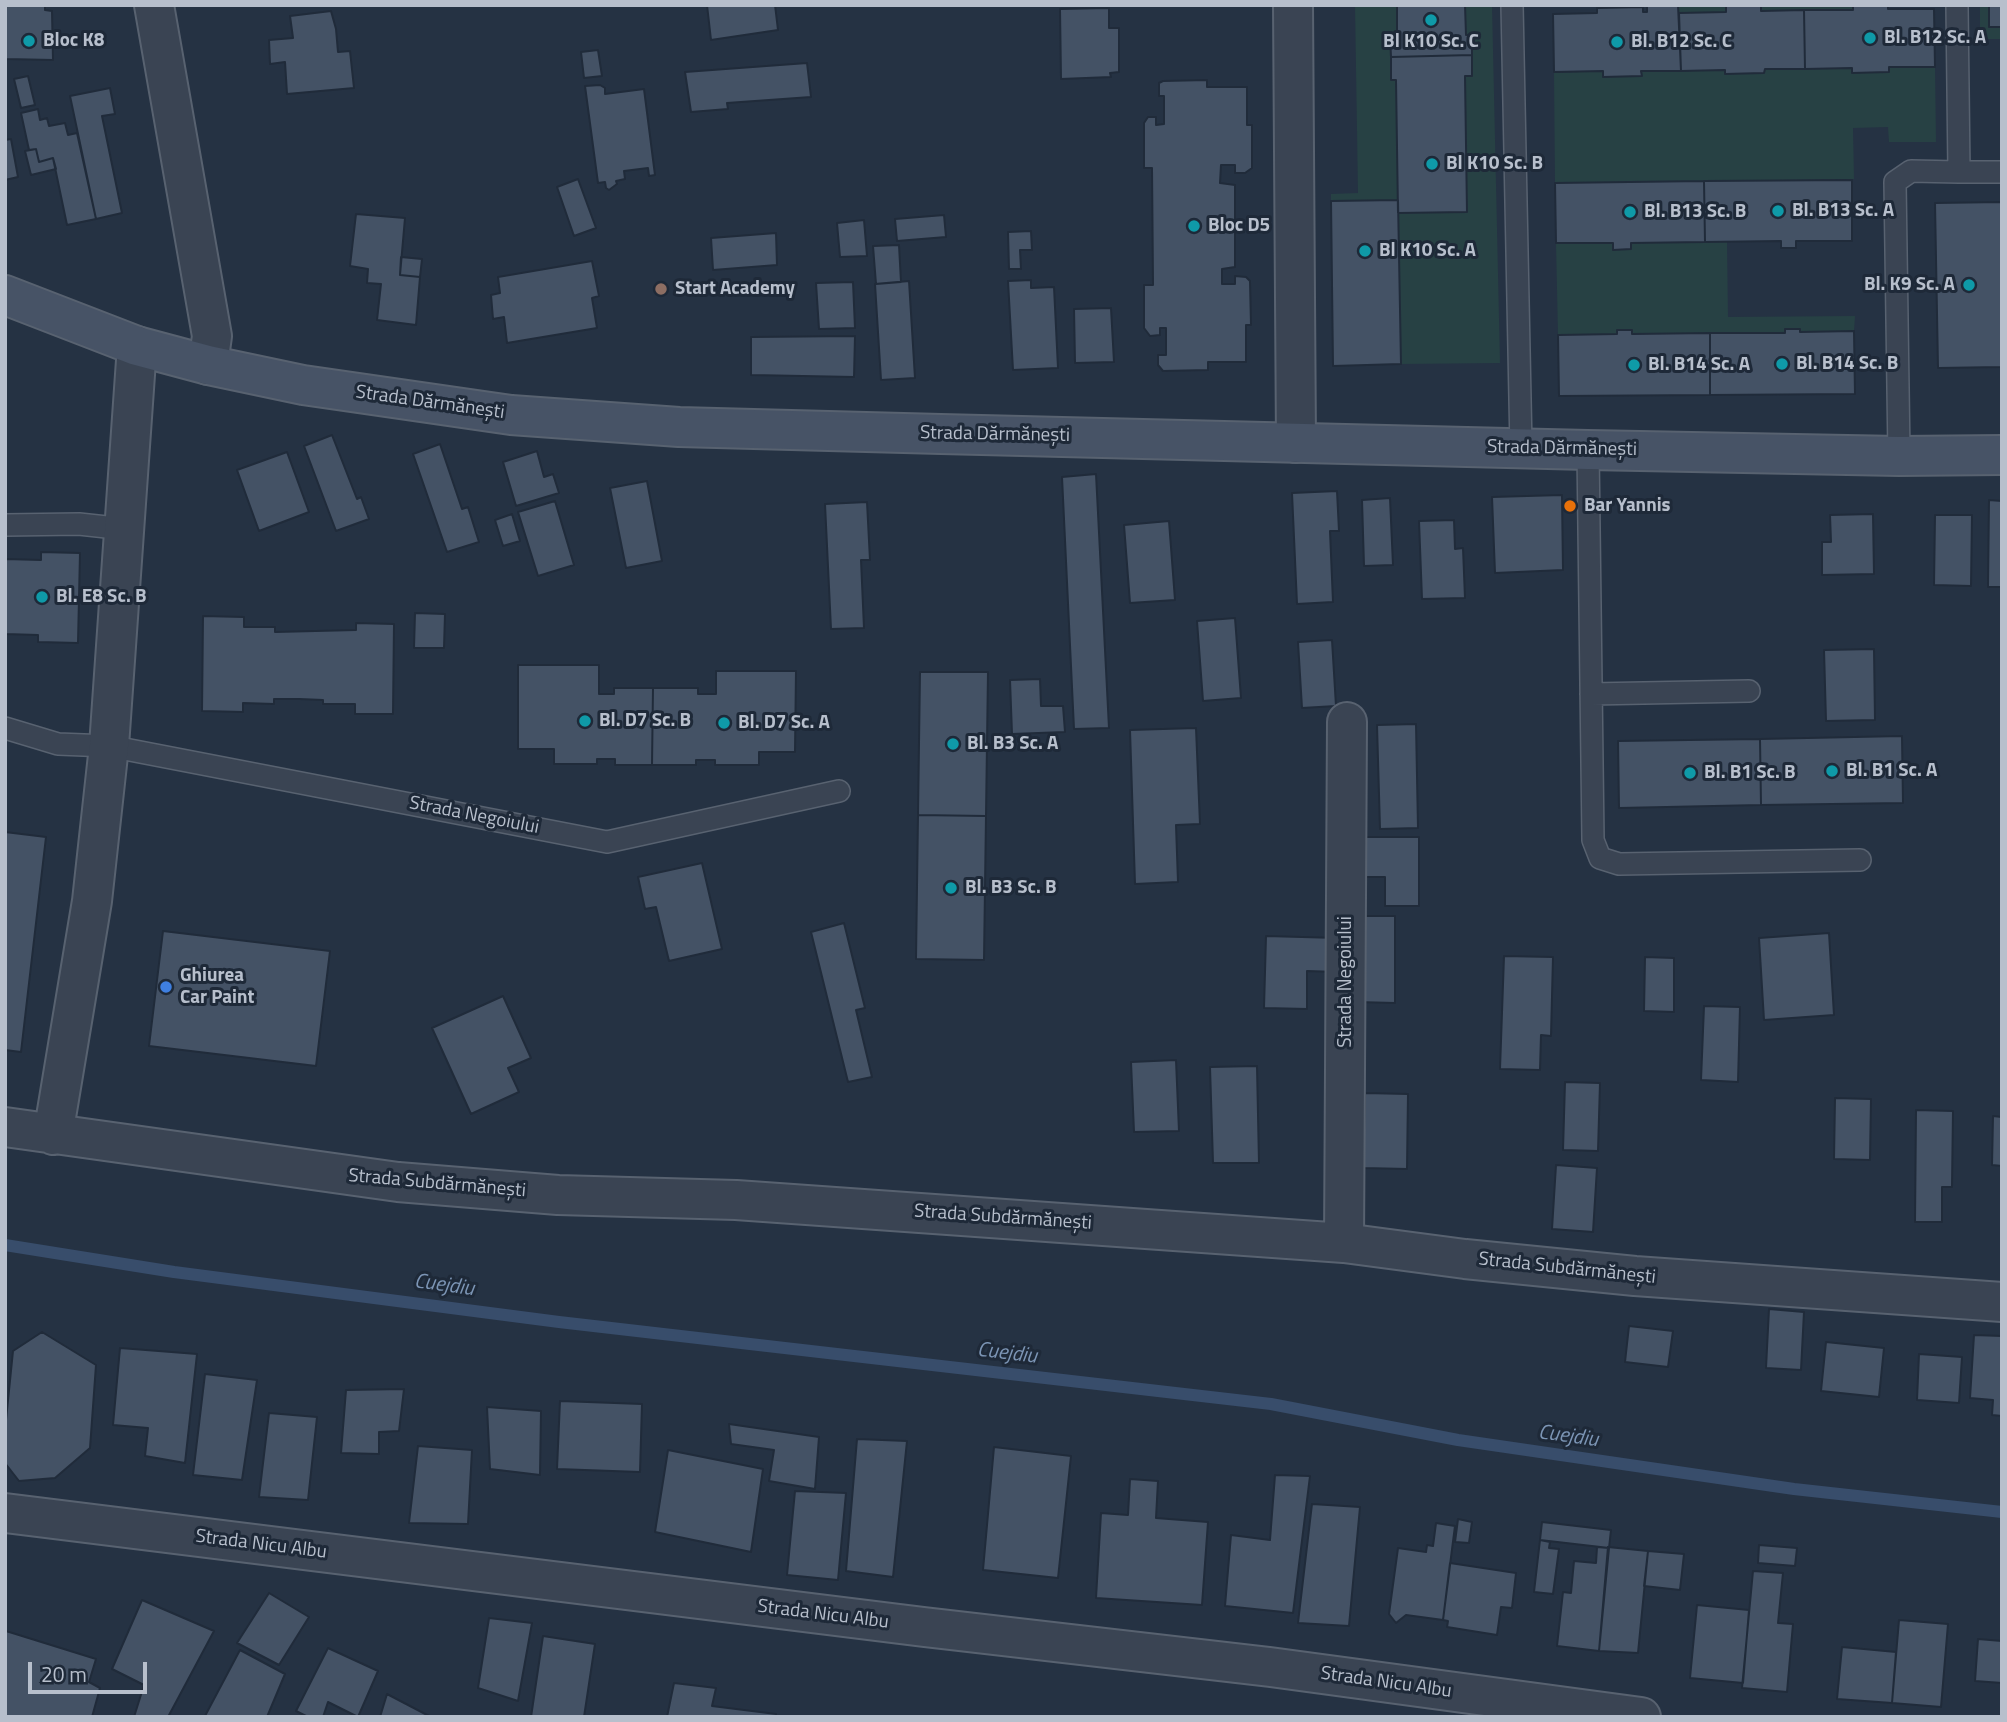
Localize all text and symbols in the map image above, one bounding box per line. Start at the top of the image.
marker: Bl K10 Sc. C [1423,12,1439,28]
place label: Bl. B12 Sc. A [1884,27,1986,49]
place label: Bloc K8 [43,30,104,52]
marker: Bl. B12 Sc. A [1862,30,1878,46]
place label: Bl K10 Sc. C [1383,31,1479,53]
place label: Bl. B12 Sc. C [1631,31,1732,53]
marker: Bloc K8 [21,33,37,49]
marker: Bl. B12 Sc. C [1609,34,1625,50]
place label: Bl K10 Sc. B [1446,153,1543,175]
marker: Bl K10 Sc. B [1424,156,1440,172]
place label: Bl. B13 Sc. A [1792,200,1894,222]
place label: Bl. B13 Sc. B [1644,201,1746,223]
marker: Bl. B13 Sc. A [1770,203,1786,219]
marker: Bl. B13 Sc. B [1622,204,1638,220]
place label: Bloc D5 [1208,215,1270,237]
marker: Bloc D5 [1186,218,1202,234]
place label: Bl K10 Sc. A [1379,240,1476,262]
marker: Bl K10 Sc. A [1357,243,1373,259]
place label: Bl. K9 Sc. A [1864,274,1955,296]
marker: Bl. K9 Sc. A [1961,277,1977,293]
place label: Start Academy [675,278,795,300]
marker: Start Academy [653,281,669,297]
place label: Bl. B14 Sc. B [1796,353,1898,375]
place label: Bl. B14 Sc. A [1648,354,1750,376]
marker: Bl. B14 Sc. B [1774,356,1790,372]
marker: Bl. B14 Sc. A [1626,357,1642,373]
street label: Strada Dărmănești [354,381,506,425]
street label: Strada Dărmănești [920,422,1070,448]
street label: Strada Dărmănești [1487,436,1637,462]
place label: Bar Yannis [1584,495,1671,517]
marker: Bar Yannis [1562,498,1578,514]
place label: Bl. E8 Sc. B [56,586,147,608]
marker: Bl. E8 Sc. B [34,589,50,605]
place label: Bl. D7 Sc. B [599,710,691,732]
place label: Bl. D7 Sc. A [738,712,830,734]
marker: Bl. D7 Sc. B [577,713,593,729]
marker: Bl. D7 Sc. A [716,715,732,731]
place label: Bl. B3 Sc. A [967,733,1058,755]
marker: Bl. B3 Sc. A [945,736,961,752]
place label: Bl. B1 Sc. A [1846,760,1937,782]
place label: Bl. B1 Sc. B [1704,762,1796,784]
marker: Bl. B1 Sc. A [1824,763,1840,779]
marker: Bl. B1 Sc. B [1682,765,1698,781]
street label: Strada Negoiului [407,792,541,840]
place label: Bl. B3 Sc. B [965,877,1057,899]
marker: Bl. B3 Sc. B [943,880,959,896]
street label: Strada Negoiului [1335,916,1357,1048]
place label: Ghiurea Car Paint [180,965,254,1009]
marker: Ghiurea Car Paint [158,979,174,995]
street label: Strada Subdărmănești [347,1165,527,1203]
street label: Strada Subdărmănești [913,1200,1093,1236]
street label: Strada Subdărmănești [1477,1248,1657,1290]
water label: Cuejdiu [412,1269,476,1303]
water label: Cuejdiu [976,1338,1038,1370]
water label: Cuejdiu [1536,1420,1600,1454]
street label: Strada Nicu Albu [194,1526,328,1564]
street label: Strada Nicu Albu [756,1596,890,1634]
scale bar [32,1648,150,1692]
text: 20 m [41,1658,87,1690]
street label: Strada Nicu Albu [1319,1663,1453,1703]

